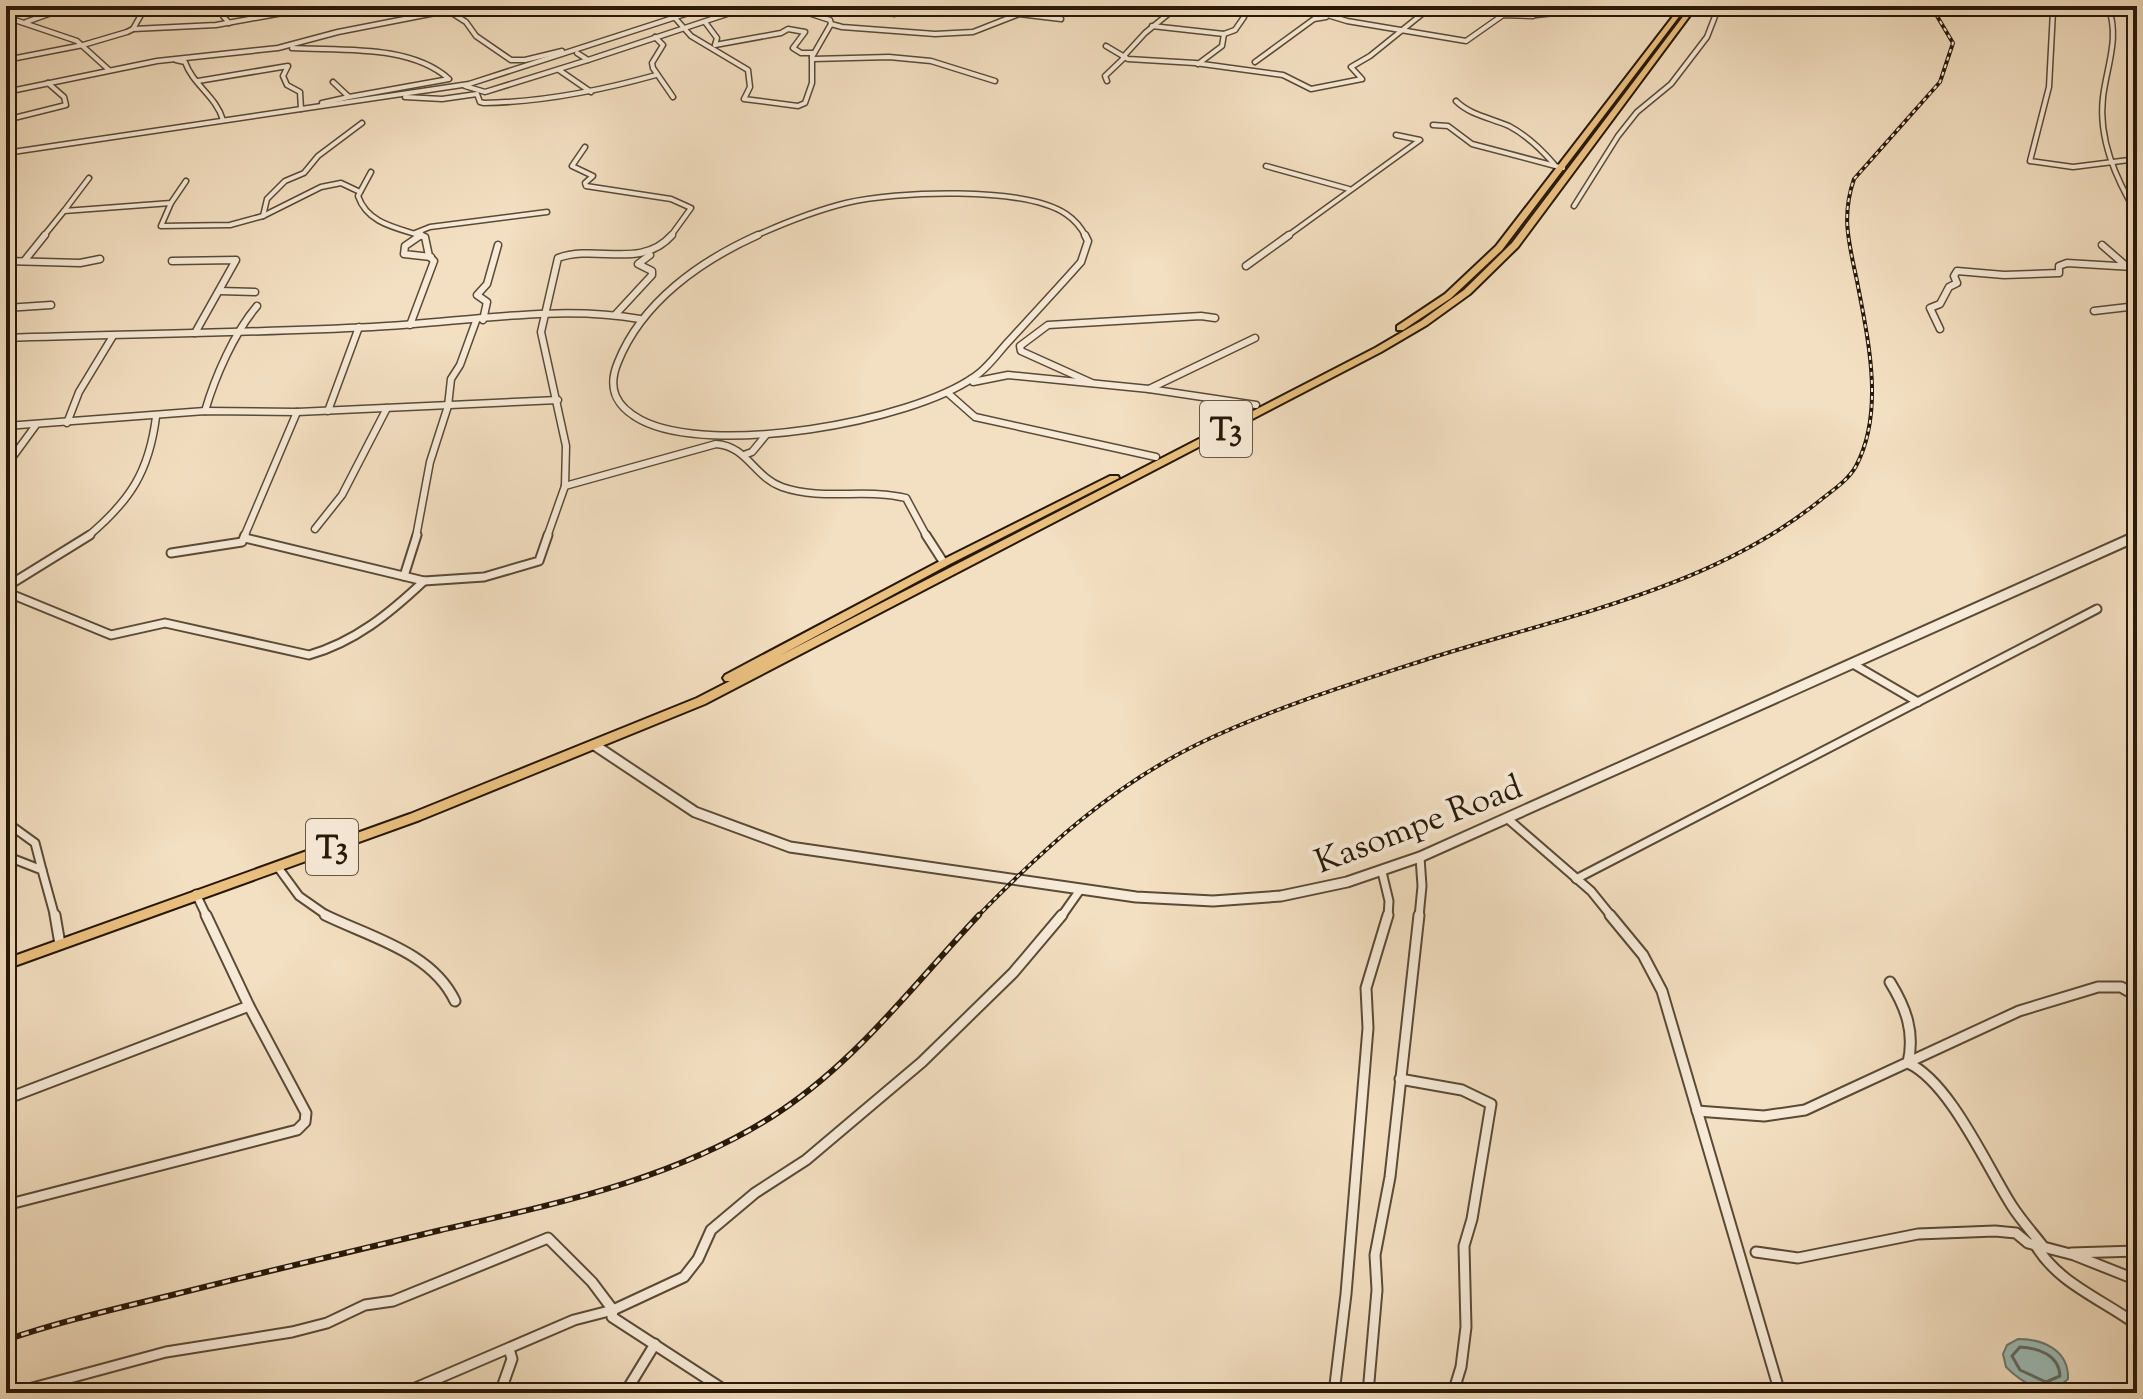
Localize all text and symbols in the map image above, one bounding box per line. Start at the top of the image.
road number: T3 [1200,401,1252,457]
street label: Kasompe Road [1309,764,1530,888]
road number: T3 [306,819,358,875]

